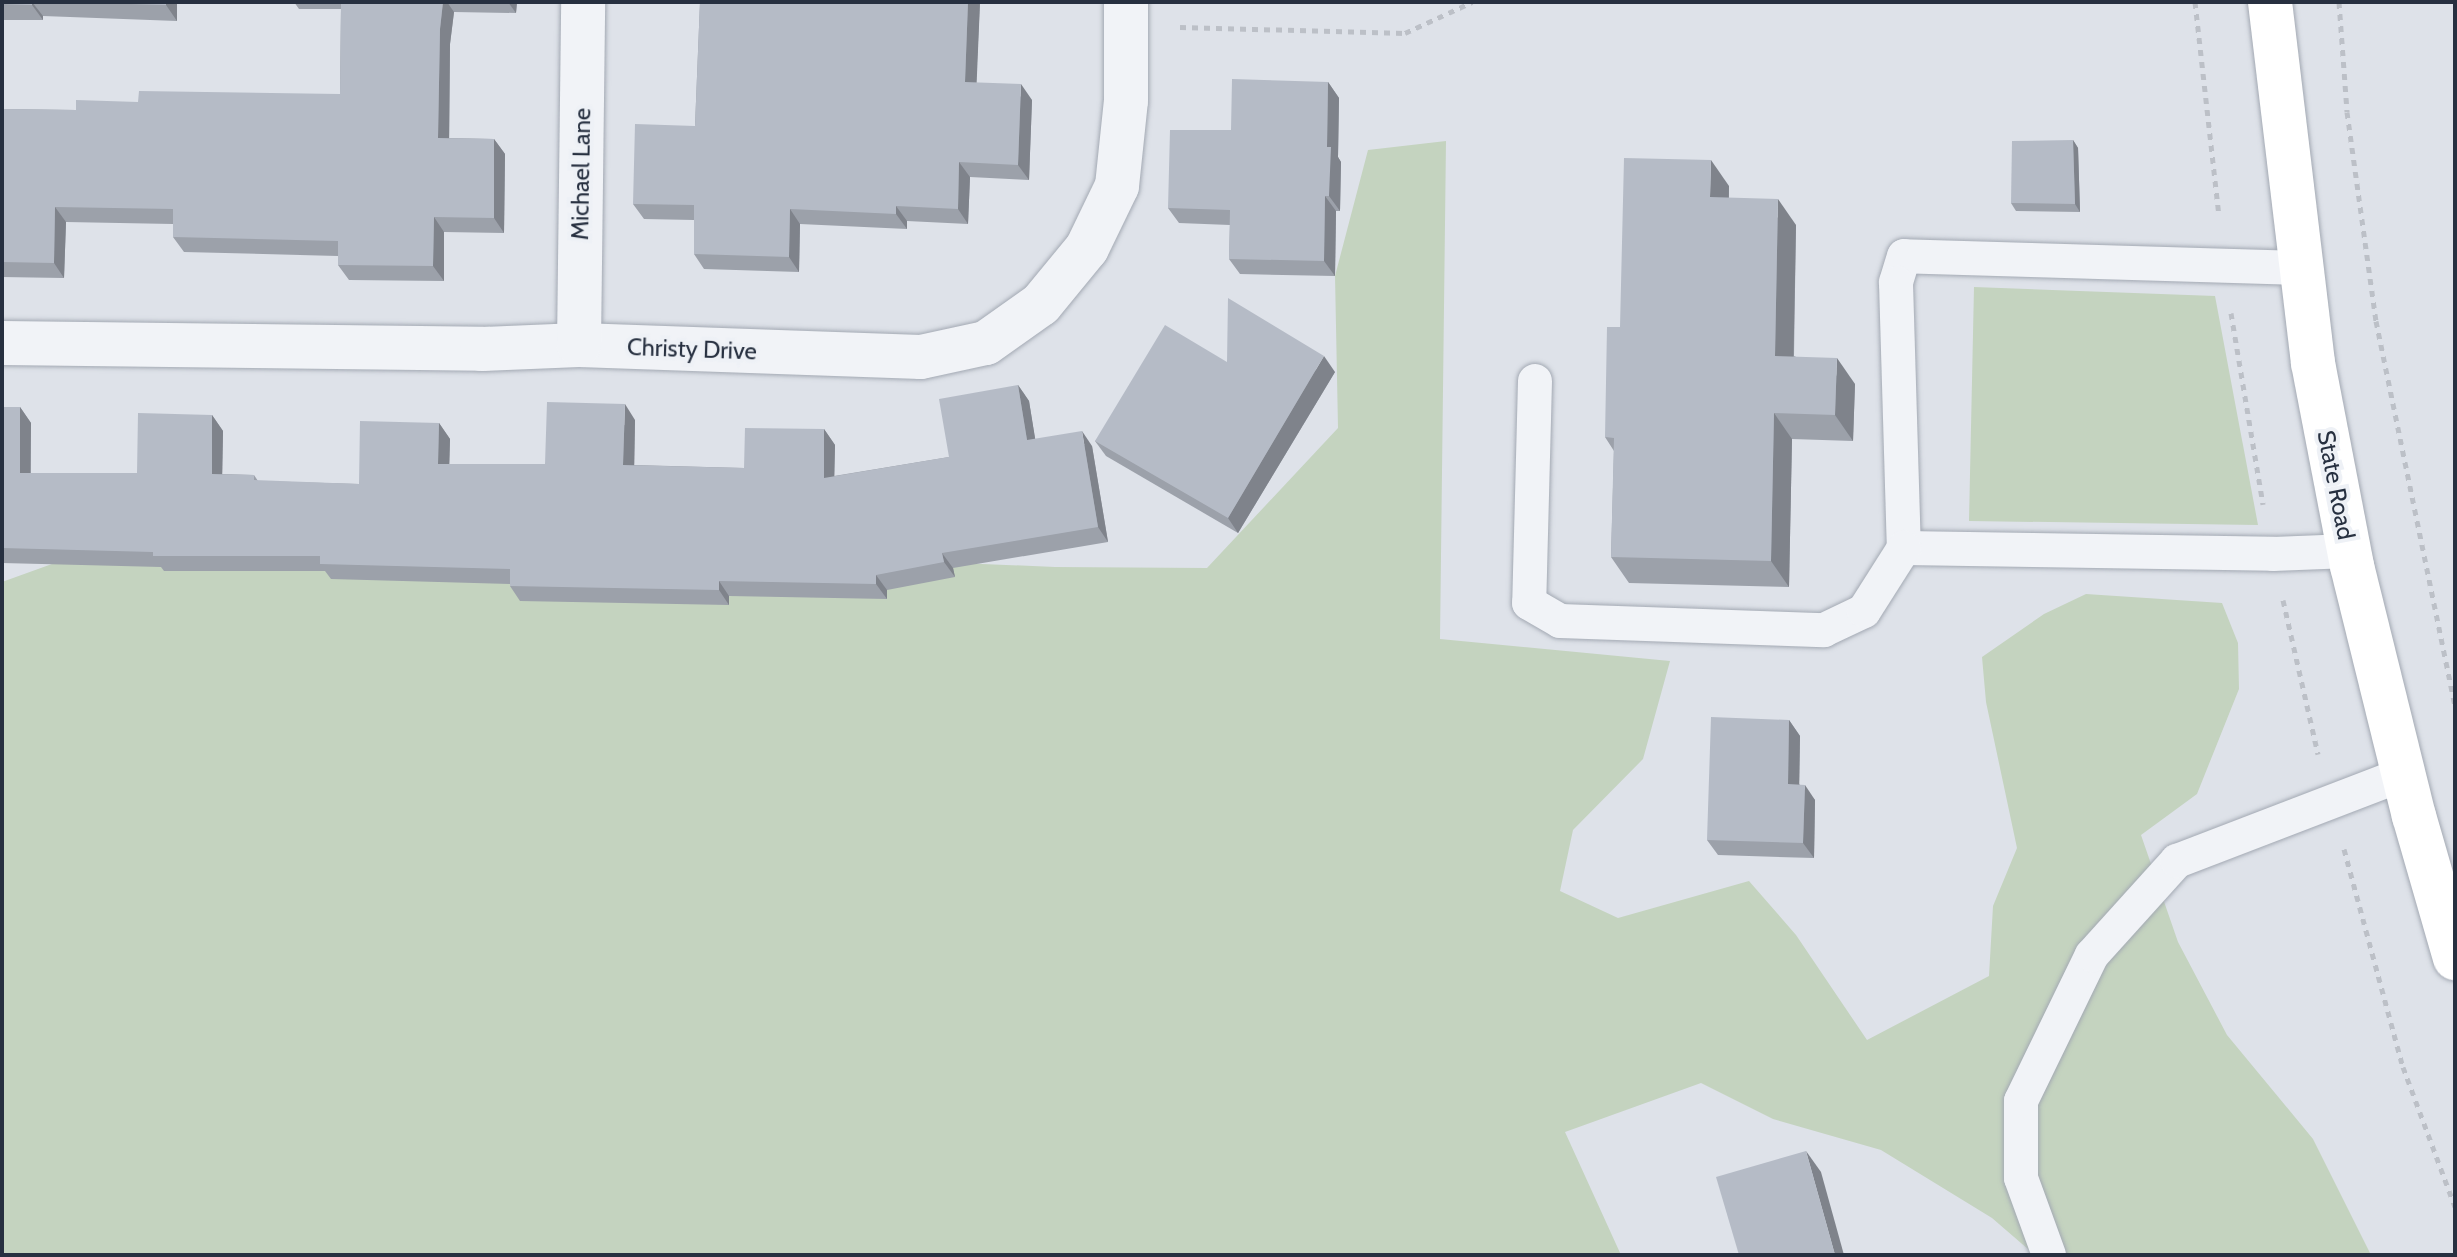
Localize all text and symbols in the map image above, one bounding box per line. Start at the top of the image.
street label: Michael Lane [565,108,597,240]
street label: Christy Drive [627,332,757,366]
street label: State Road [2311,428,2361,542]

